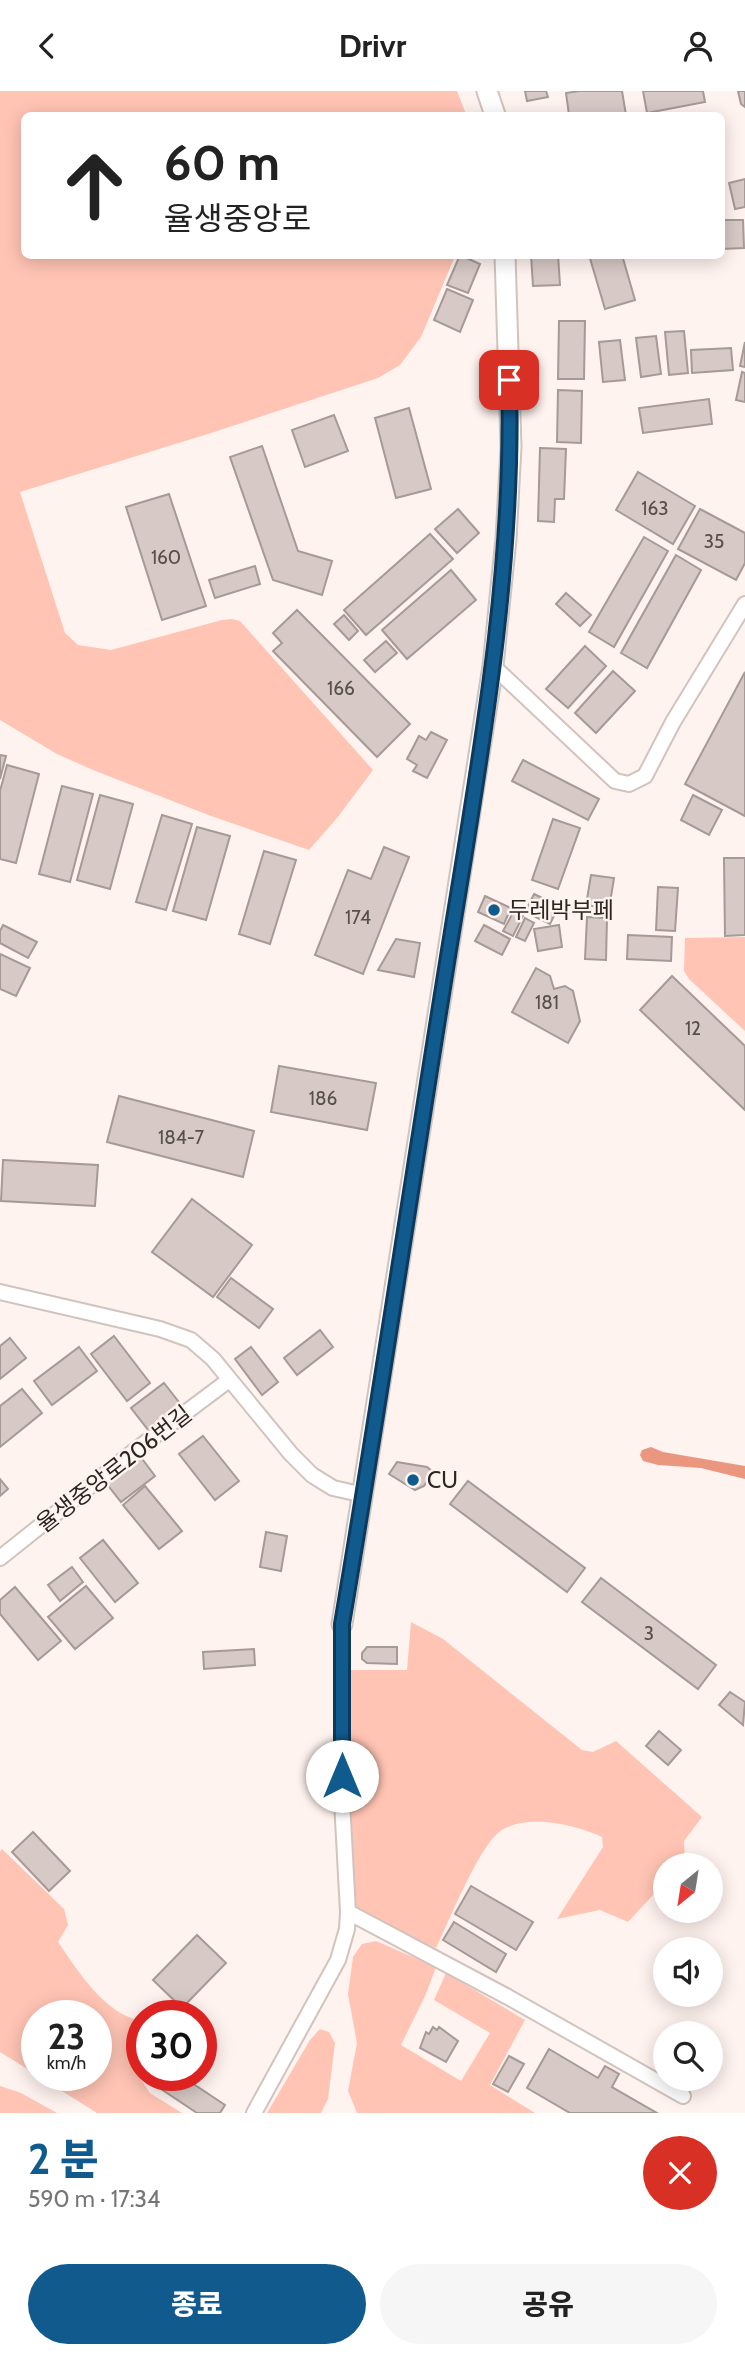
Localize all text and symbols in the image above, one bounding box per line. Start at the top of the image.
text: Drivr [339,26,406,65]
icon: back [28,27,66,65]
icon: person [679,27,717,65]
text: 60 m [164,133,280,192]
icon: ahead [49,140,140,231]
text: 율생중앙로 [164,199,311,238]
pin [479,350,539,410]
icon: arrive [490,361,528,399]
house number: 163 [641,497,669,520]
house number: 35 [704,530,724,553]
house number: 160 [151,546,181,569]
house number: 166 [327,677,355,700]
place label: 두레박부페 [508,896,614,924]
marker: 두레박부페 [486,902,502,918]
house number: 174 [345,906,371,929]
house number: 181 [535,991,559,1014]
house number: 12 [685,1017,701,1040]
house number: 186 [309,1087,337,1110]
house number: 184-7 [158,1126,204,1149]
street label: 율생중앙로206번길 [31,1400,197,1538]
place label: CU [427,1466,458,1494]
marker: CU [405,1472,421,1488]
house number: 3 [644,1622,654,1645]
position arrow [305,1739,379,1813]
north arrow [653,1853,723,1923]
map controls [653,1853,723,2091]
button: sound [653,1937,723,2007]
speed limit sign: 30 [126,2000,217,2091]
text: 23 [48,2015,85,2058]
button: search [653,2021,723,2091]
text: km/h [47,2052,86,2074]
text: 2 분 [28,2133,98,2185]
button: close [643,2136,717,2210]
text: 590 m · 17:34 [28,2185,160,2213]
button: 종료 [28,2264,366,2344]
button: 공유 [380,2264,717,2344]

